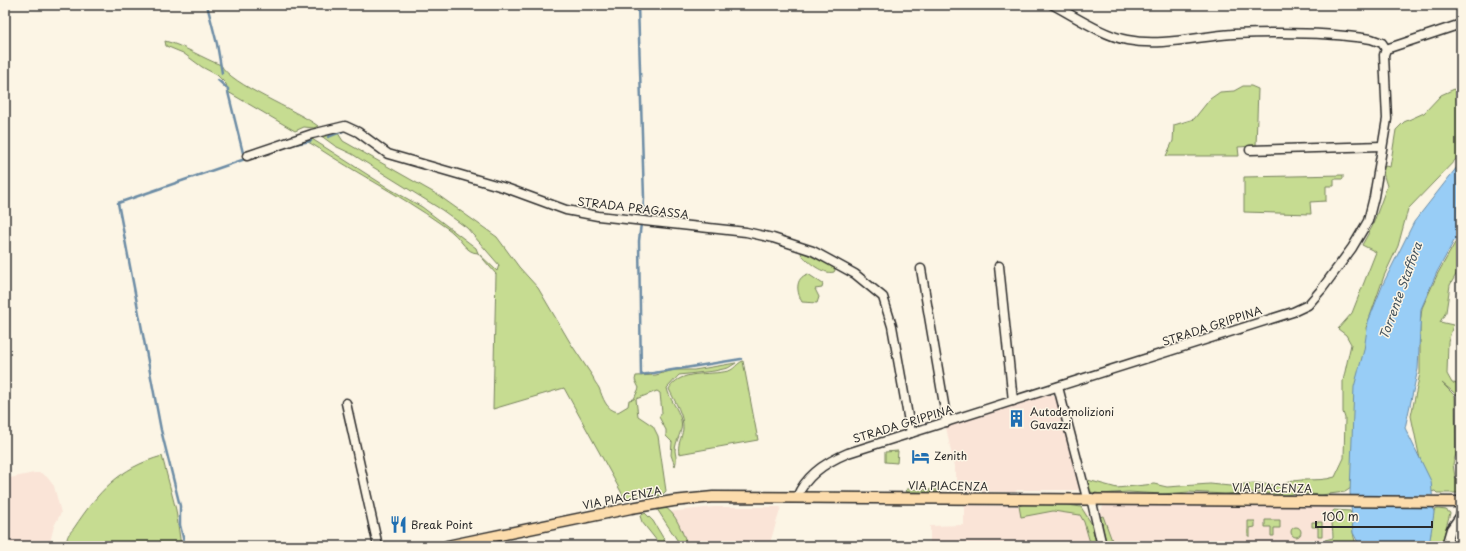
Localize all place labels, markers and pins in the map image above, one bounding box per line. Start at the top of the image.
place label: Autodemolizioni Gavazzi [1030,403,1114,433]
building icon: Autodemolizioni Gavazzi [1007,408,1027,428]
hotel icon: Zenith [911,446,931,466]
place label: Zenith [934,447,967,464]
restaurant icon: Break Point [388,515,408,535]
place label: Break Point [411,516,473,533]

